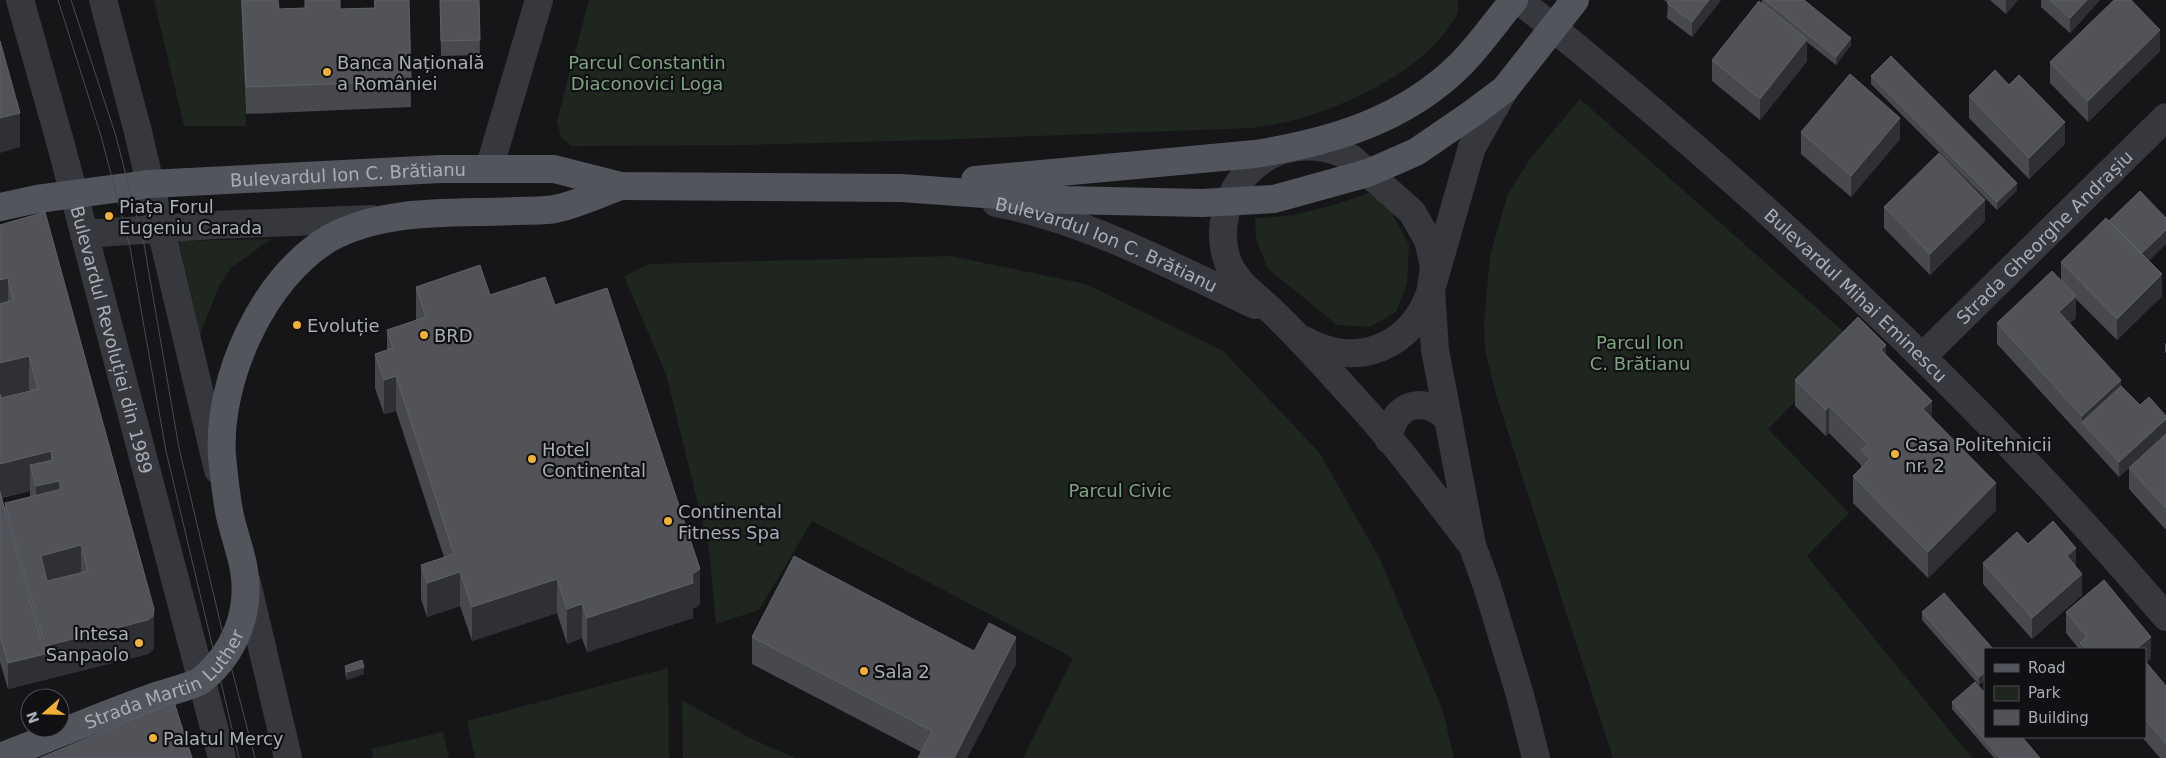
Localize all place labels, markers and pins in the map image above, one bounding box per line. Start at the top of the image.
place label: Banca Națională a României [337,52,484,94]
marker: Banca Națională a României [321,66,333,78]
place label: Piața Forul Eugeniu Carada [119,196,262,238]
marker: Piața Forul Eugeniu Carada [103,210,115,222]
place label: Evoluție [307,315,380,336]
marker: Evoluție [291,319,303,331]
place label: BRD [434,325,473,346]
marker: BRD [418,329,430,341]
place label: Casa Politehnicii nr. 2 [1905,434,2052,476]
place label: Hotel Continental [542,439,646,481]
marker: Casa Politehnicii nr. 2 [1889,448,1901,460]
marker: Hotel Continental [526,453,538,465]
place label: Continental Fitness Spa [678,501,782,543]
marker: Continental Fitness Spa [662,515,674,527]
place label: Intesa Sanpaolo [46,623,129,665]
marker: Intesa Sanpaolo [133,637,145,649]
place label: Sala 2 [874,661,930,682]
marker: Sala 2 [858,665,870,677]
place label: Palatul Mercy [163,728,284,749]
marker: Palatul Mercy [147,732,159,744]

